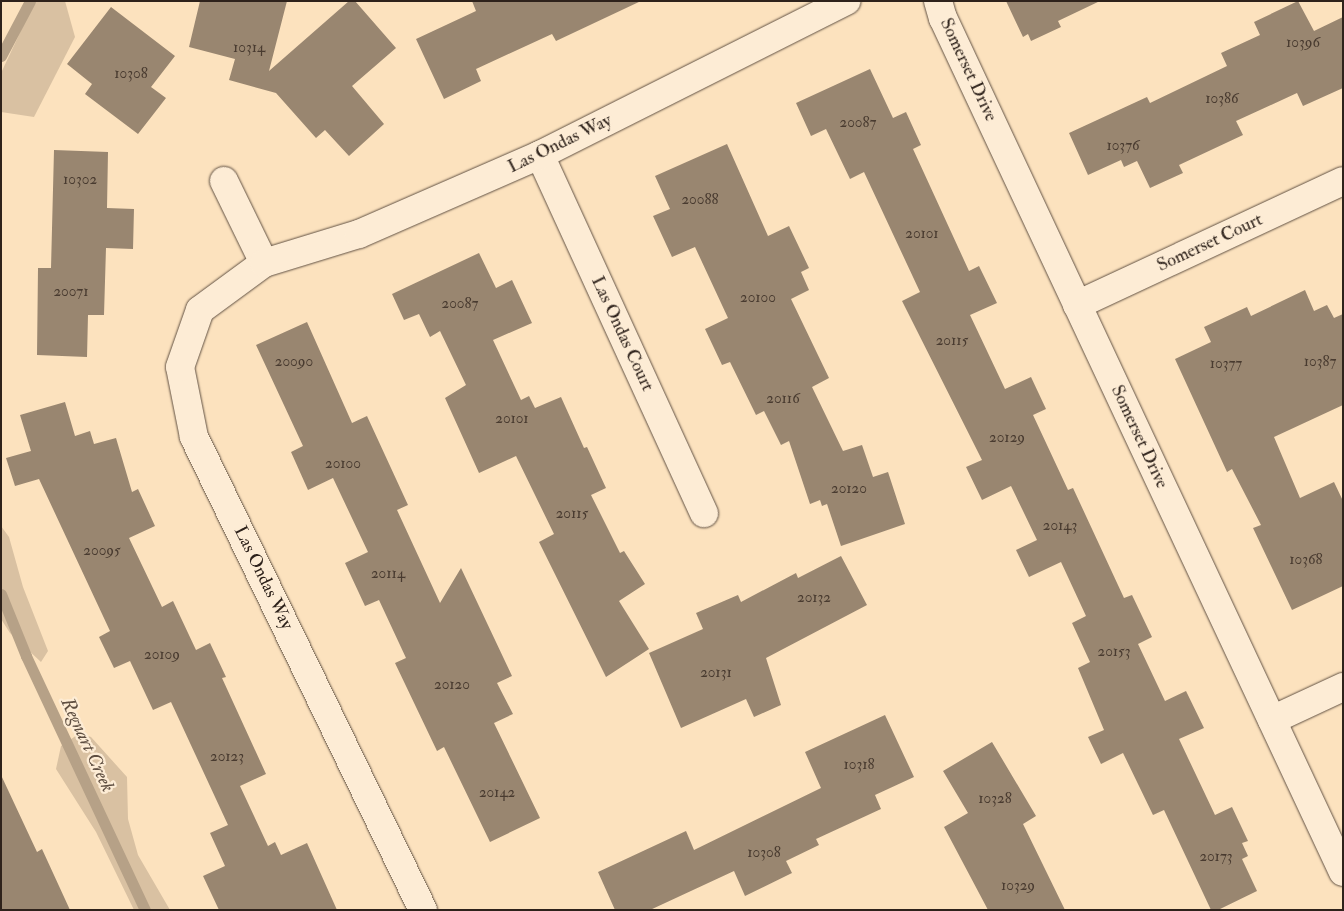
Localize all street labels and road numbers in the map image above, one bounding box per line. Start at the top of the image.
street label: Somerset Drive [935,15,1001,125]
street label: Las Ondas Way [505,110,615,178]
street label: Somerset Court [1154,209,1266,277]
street label: Las Ondas Court [586,273,658,395]
street label: Somerset Drive [1106,382,1172,492]
street label: Las Ondas Way [229,523,297,633]

